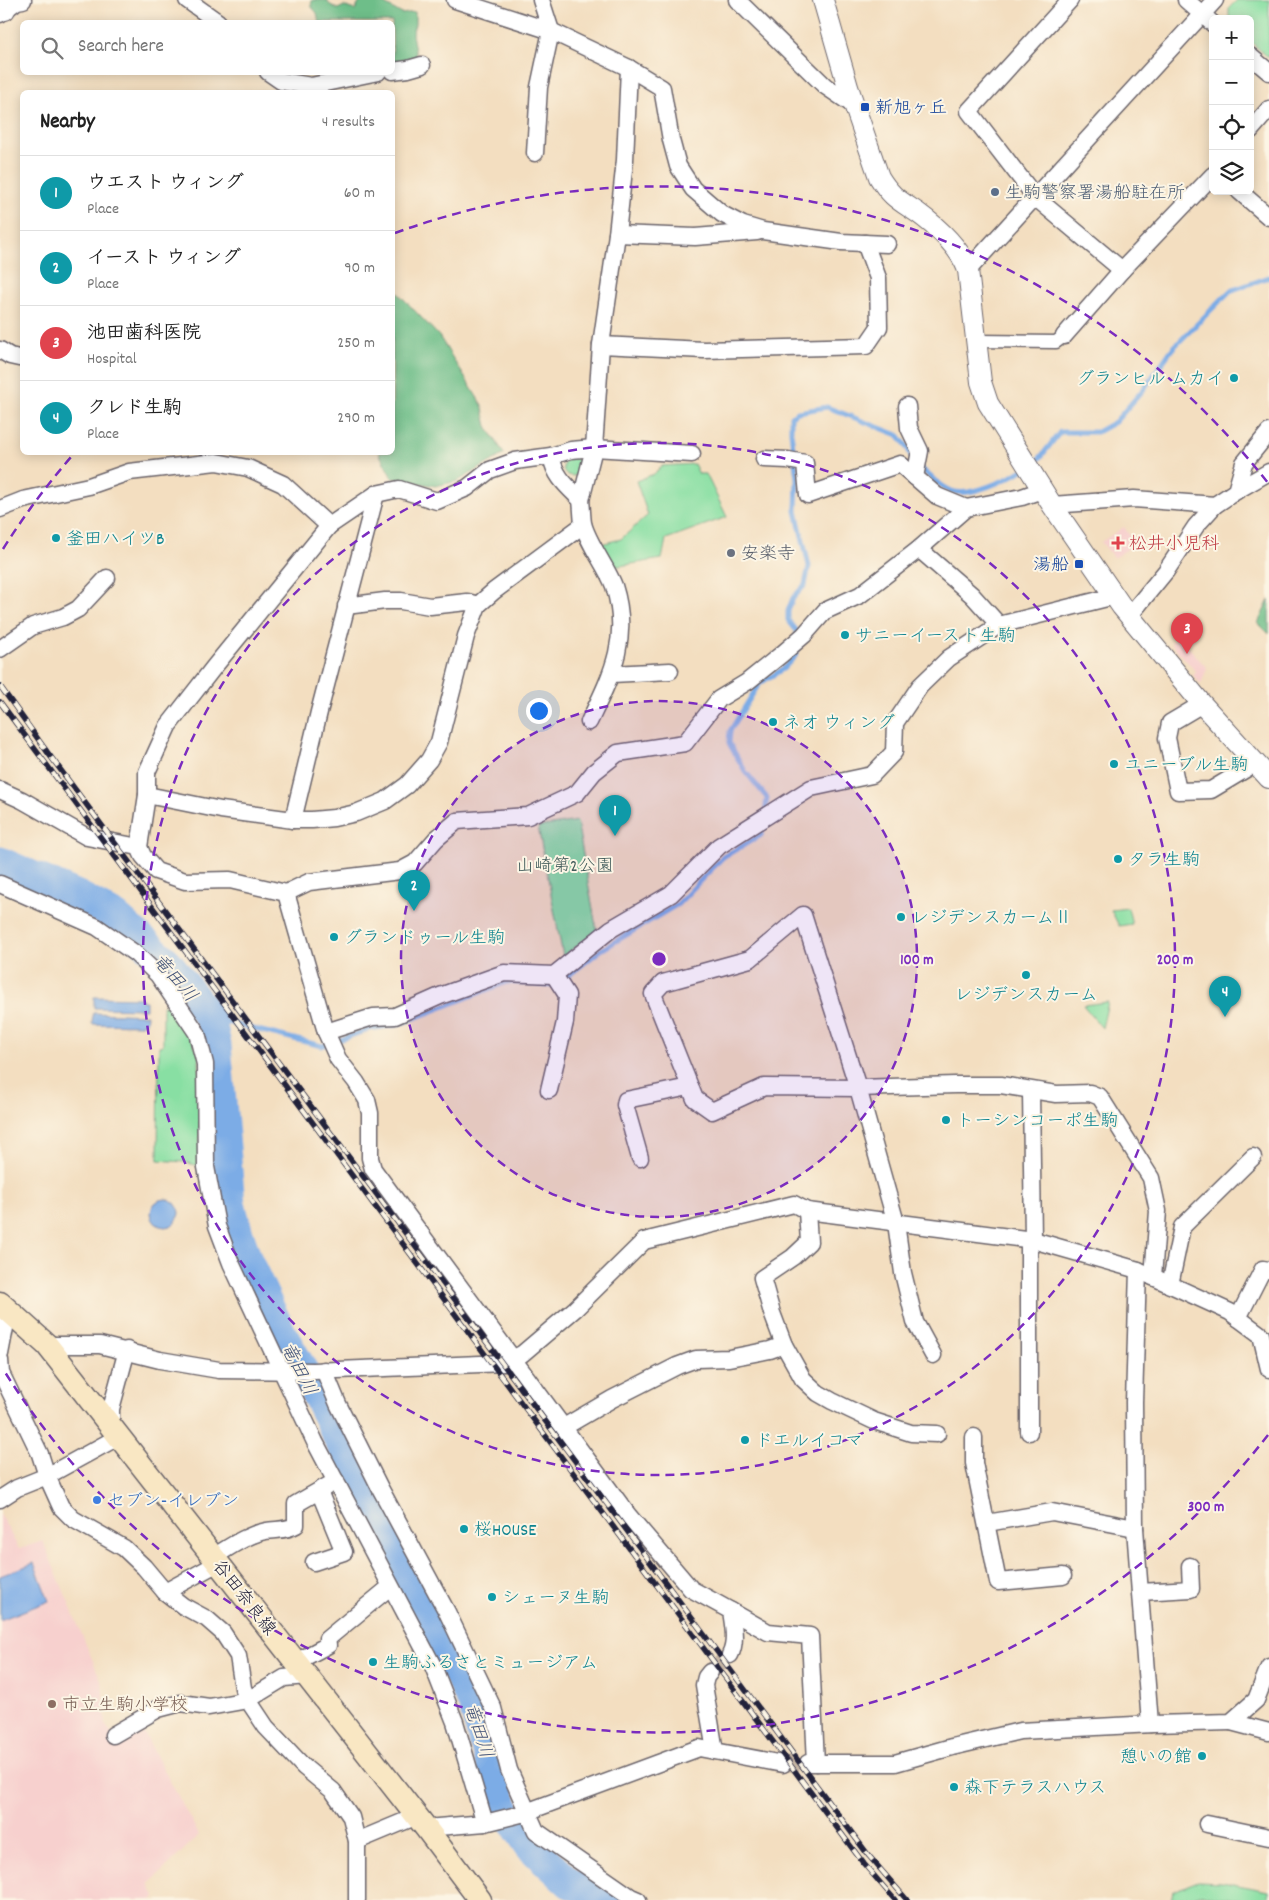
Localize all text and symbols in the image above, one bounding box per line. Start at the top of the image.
map controls [1209,15,1254,195]
button: + [1209,15,1254,60]
search box [20,20,395,75]
icon: search [38,34,66,62]
text: Search here [78,34,164,61]
button: − [1209,60,1254,105]
place label: 新旭ヶ丘 [875,97,947,122]
marker: 新旭ヶ丘 [859,101,871,113]
button: locate [1209,105,1254,150]
text: Nearby [40,108,95,138]
text: 4 results [322,111,375,134]
button: layers [1209,150,1254,195]
text: ウエスト ウィング [87,171,244,198]
text: 1 [54,182,58,205]
text: 60 m [344,182,375,205]
place label: 生駒警察署湯船駐在所 [1005,182,1185,207]
marker: 生駒警察署湯船駐在所 [989,186,1001,198]
text: Place [87,198,119,221]
text: イースト ウィング [87,246,241,273]
text: 2 [53,257,60,280]
text: 90 m [344,257,375,280]
text: Place [87,273,119,296]
text: 池田歯科医院 [87,321,201,348]
text: 3 [52,332,60,355]
text: 250 m [337,332,375,355]
text: Hospital [87,348,137,371]
place label: グランヒル ムカイ [1076,368,1224,393]
marker: グランヒル ムカイ [1228,372,1240,384]
text: クレド生駒 [87,396,182,423]
text: 4 [53,407,59,430]
text: 290 m [337,407,375,430]
text: Place [87,423,119,446]
place label: 釜田ハイツB [66,528,165,553]
marker: 釜田ハイツB [50,532,62,544]
place label: 松井小児科 [1129,533,1219,558]
marker: 松井小児科 [1111,536,1125,550]
place label: 安楽寺 [741,543,795,568]
marker: 安楽寺 [725,547,737,559]
place label: 湯船 [1033,554,1069,579]
marker: 湯船 [1073,558,1085,570]
pin: 3 [1171,613,1203,654]
place label: サニーイースト生駒 [855,625,1016,650]
marker: サニーイースト生駒 [839,629,851,641]
your location [526,698,552,724]
place label: ネオ ウィング [783,712,895,737]
marker: ネオ ウィング [767,716,779,728]
place label: ユニーブル生駒 [1124,754,1248,779]
marker: ユニーブル生駒 [1108,758,1120,770]
pin: 1 [599,795,631,836]
place label: タラ生駒 [1128,849,1200,874]
marker: タラ生駒 [1112,853,1124,865]
park label: 山崎第2公園 [516,855,614,880]
pin: 2 [398,870,430,911]
place label: レジデンスカームⅡ [911,907,1072,932]
marker: レジデンスカームⅡ [895,911,907,923]
place label: グランドゥール生駒 [344,927,505,952]
marker: グランドゥール生駒 [328,931,340,943]
water label: 竜田川 [144,949,202,1010]
centre of rings [650,950,668,968]
text: 100 m [900,950,934,972]
text: 200 m [1157,950,1193,972]
marker: レジデンスカーム [1020,969,1032,981]
pin: 4 [1209,976,1241,1017]
place label: レジデンスカーム [954,984,1098,1009]
place label: トーシンコーポ生駒 [956,1110,1118,1135]
marker: トーシンコーポ生駒 [940,1114,952,1126]
water label: 竜田川 [272,1338,322,1401]
place label: ドエルイコマ [755,1430,863,1455]
marker: ドエルイコマ [739,1434,751,1446]
place label: セブン-イレブン [107,1490,239,1515]
marker: セブン-イレブン [91,1494,103,1506]
text: 300 m [1188,1497,1224,1519]
place label: 桜HOUSE [474,1519,536,1544]
marker: 桜HOUSE [458,1523,470,1535]
street label: 谷田奈良線 [205,1555,281,1642]
place label: シェーヌ生駒 [502,1587,609,1612]
marker: シェーヌ生駒 [486,1591,498,1603]
place label: 生駒ふるさとミュージアム [383,1652,598,1677]
marker: 生駒ふるさとミュージアム [367,1656,379,1668]
place label: 市立生駒小学校 [62,1694,188,1719]
marker: 市立生駒小学校 [46,1698,58,1710]
water label: 竜田川 [455,1700,498,1762]
place label: 憩いの館 [1120,1746,1192,1771]
marker: 憩いの館 [1196,1750,1208,1762]
place label: 森下テラスハウス [964,1777,1106,1802]
marker: 森下テラスハウス [948,1781,960,1793]

